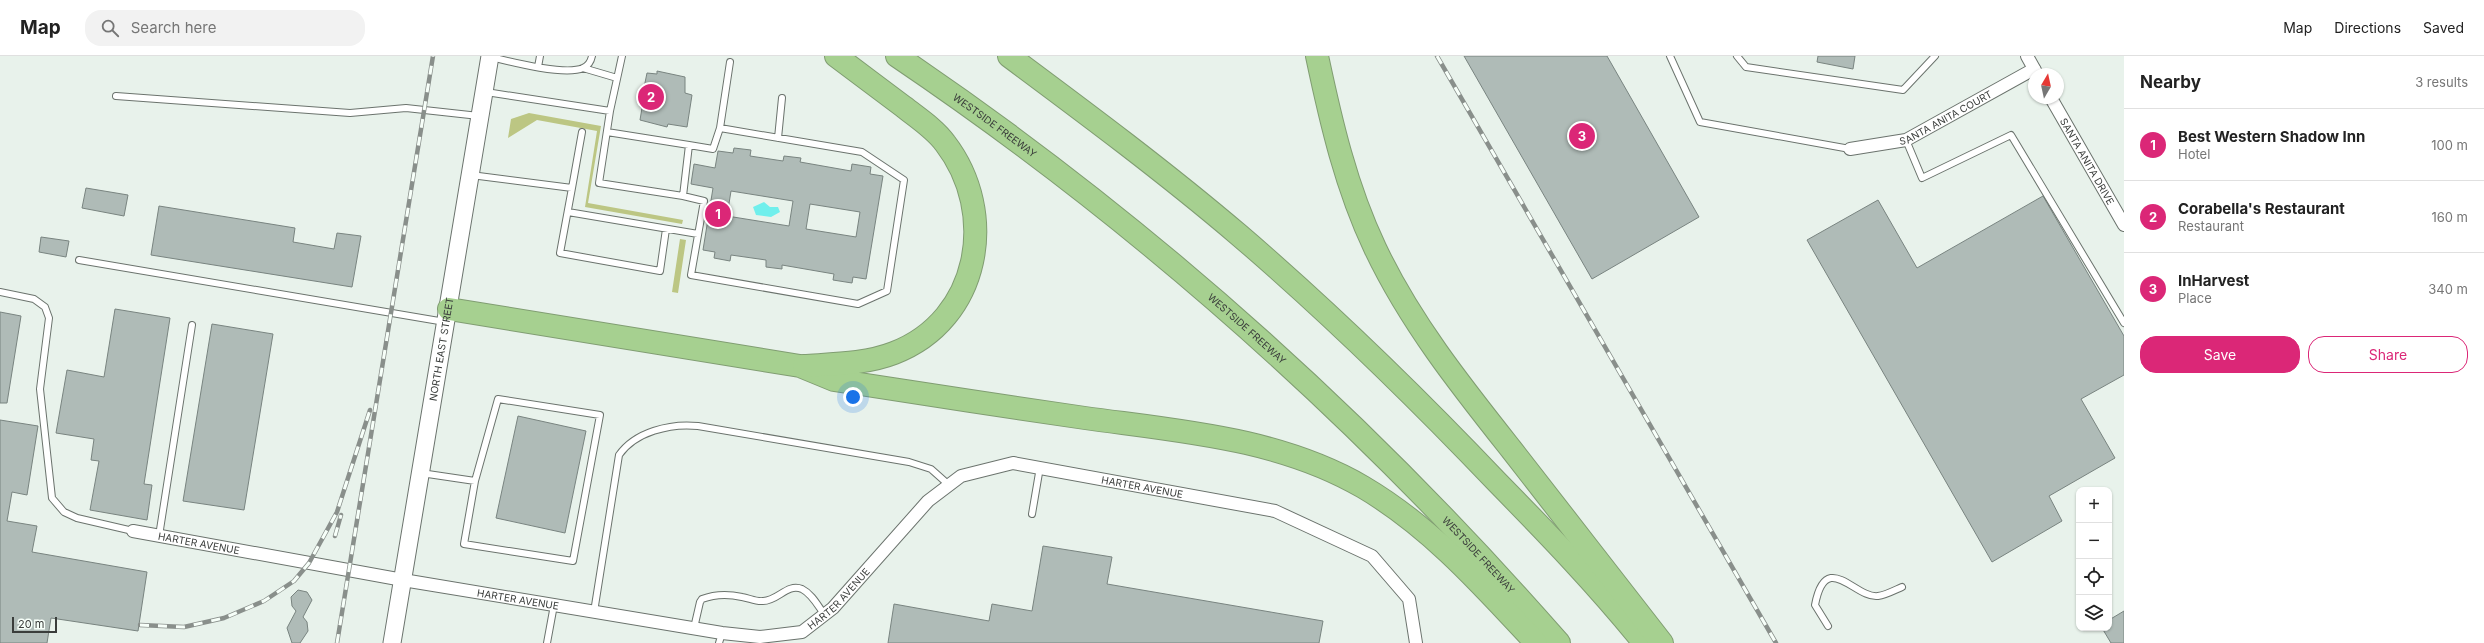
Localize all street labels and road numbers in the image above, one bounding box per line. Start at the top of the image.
street label: SANTA ANITA COURT [1898,88,1994,147]
street label: WESTSIDE FREEWAY [951,91,1039,160]
street label: SANTA ANITA DRIVE [2058,116,2117,207]
street label: WESTSIDE FREEWAY [1206,291,1289,367]
street label: NORTH EAST STREET [427,296,456,402]
street label: HARTER AVENUE [1101,473,1184,500]
street label: WESTSIDE FREEWAY [1440,514,1518,596]
street label: HARTER AVENUE [157,530,241,556]
street label: HARTER AVENUE [805,565,872,632]
street label: HARTER AVENUE [476,586,560,612]

